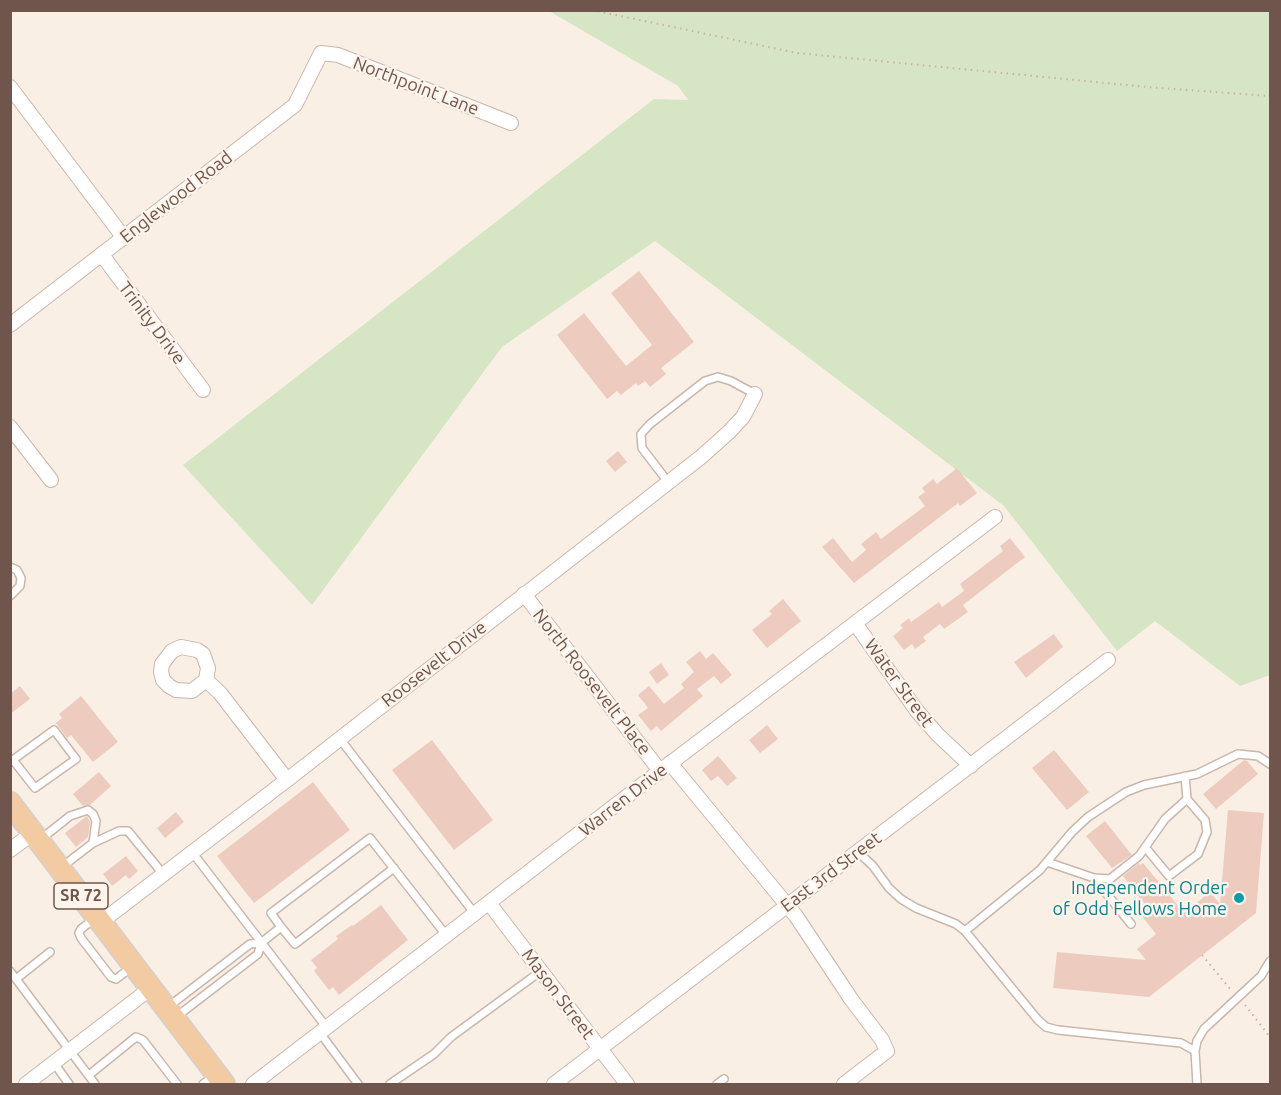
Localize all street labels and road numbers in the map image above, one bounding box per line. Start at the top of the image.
street label: Northpoint Lane [350,52,482,120]
street label: Englewood Road [116,146,236,248]
street label: Trinity Drive [114,277,190,369]
street label: North Roosevelt Place [528,605,656,759]
street label: Roosevelt Drive [377,616,491,712]
street label: Water Street [860,635,938,731]
street label: Warren Drive [575,759,671,841]
street label: East 3rd Street [777,827,885,917]
road number: SR 72 [54,883,108,909]
street label: Mason Street [517,944,599,1044]

